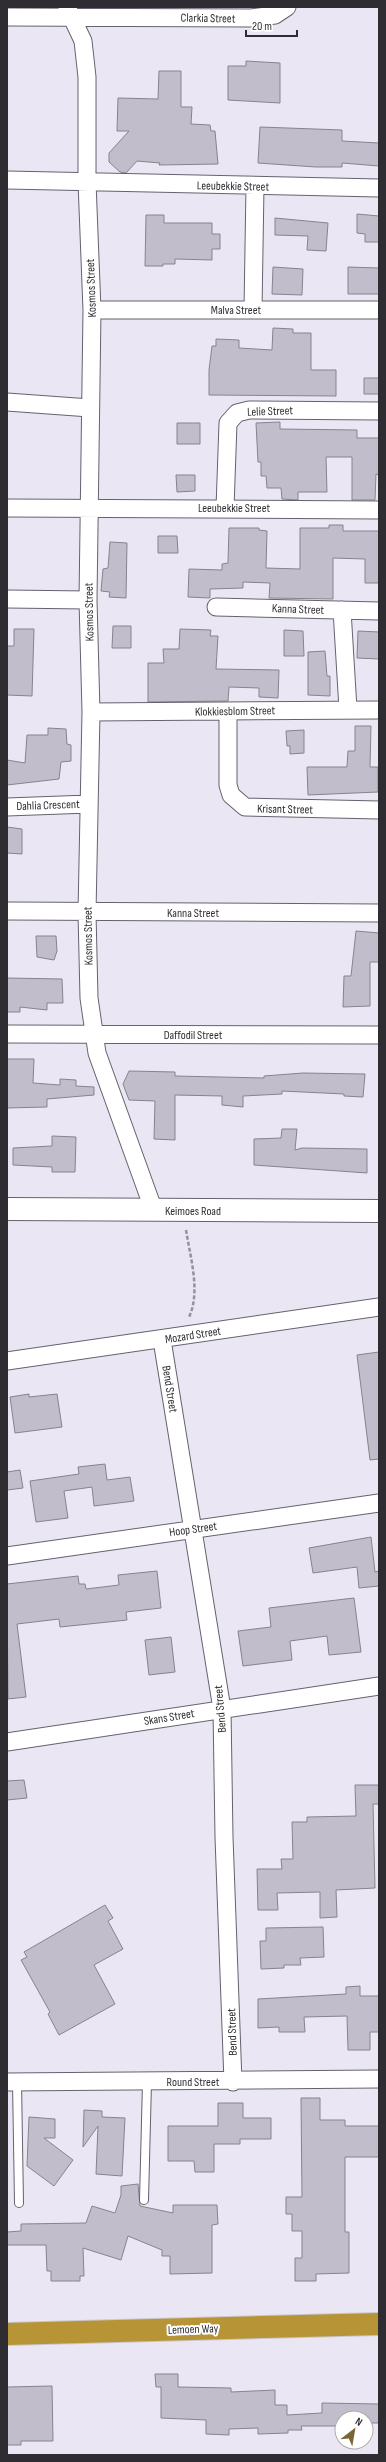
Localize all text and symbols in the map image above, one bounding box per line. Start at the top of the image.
street label: Clarkia Street [180,11,236,26]
scale bar [246,12,297,38]
text: 20 m [252,19,272,34]
street label: Leeubekkie Street [197,178,270,195]
street label: Kosmos Street [83,258,100,318]
street label: Malva Street [211,303,261,318]
street label: Lelie Street [247,403,294,420]
street label: Leeubekkie Street [198,501,270,516]
street label: Kosmos Street [81,582,98,641]
street label: Kanna Street [272,601,325,618]
street label: Klokkiesblom Street [195,703,276,720]
street label: Dahlia Crescent [16,797,80,814]
street label: Krisant Street [257,802,313,817]
street label: Kosmos Street [80,906,97,965]
street label: Kanna Street [167,906,219,921]
street label: Daffodil Street [164,1028,223,1043]
street label: Keimoes Road [165,1204,221,1219]
street label: Mozard Street [164,1324,222,1347]
street label: Bend Street [158,1364,181,1414]
street label: Hoop Street [168,1519,218,1540]
street label: Bend Street [211,1684,230,1733]
street label: Skans Street [143,1706,196,1729]
street label: Bend Street [224,2008,241,2056]
street label: Round Street [167,2075,220,2090]
street label: Lemoen Way [168,2321,219,2338]
north arrow [334,2410,374,2450]
text: N [353,2415,365,2429]

